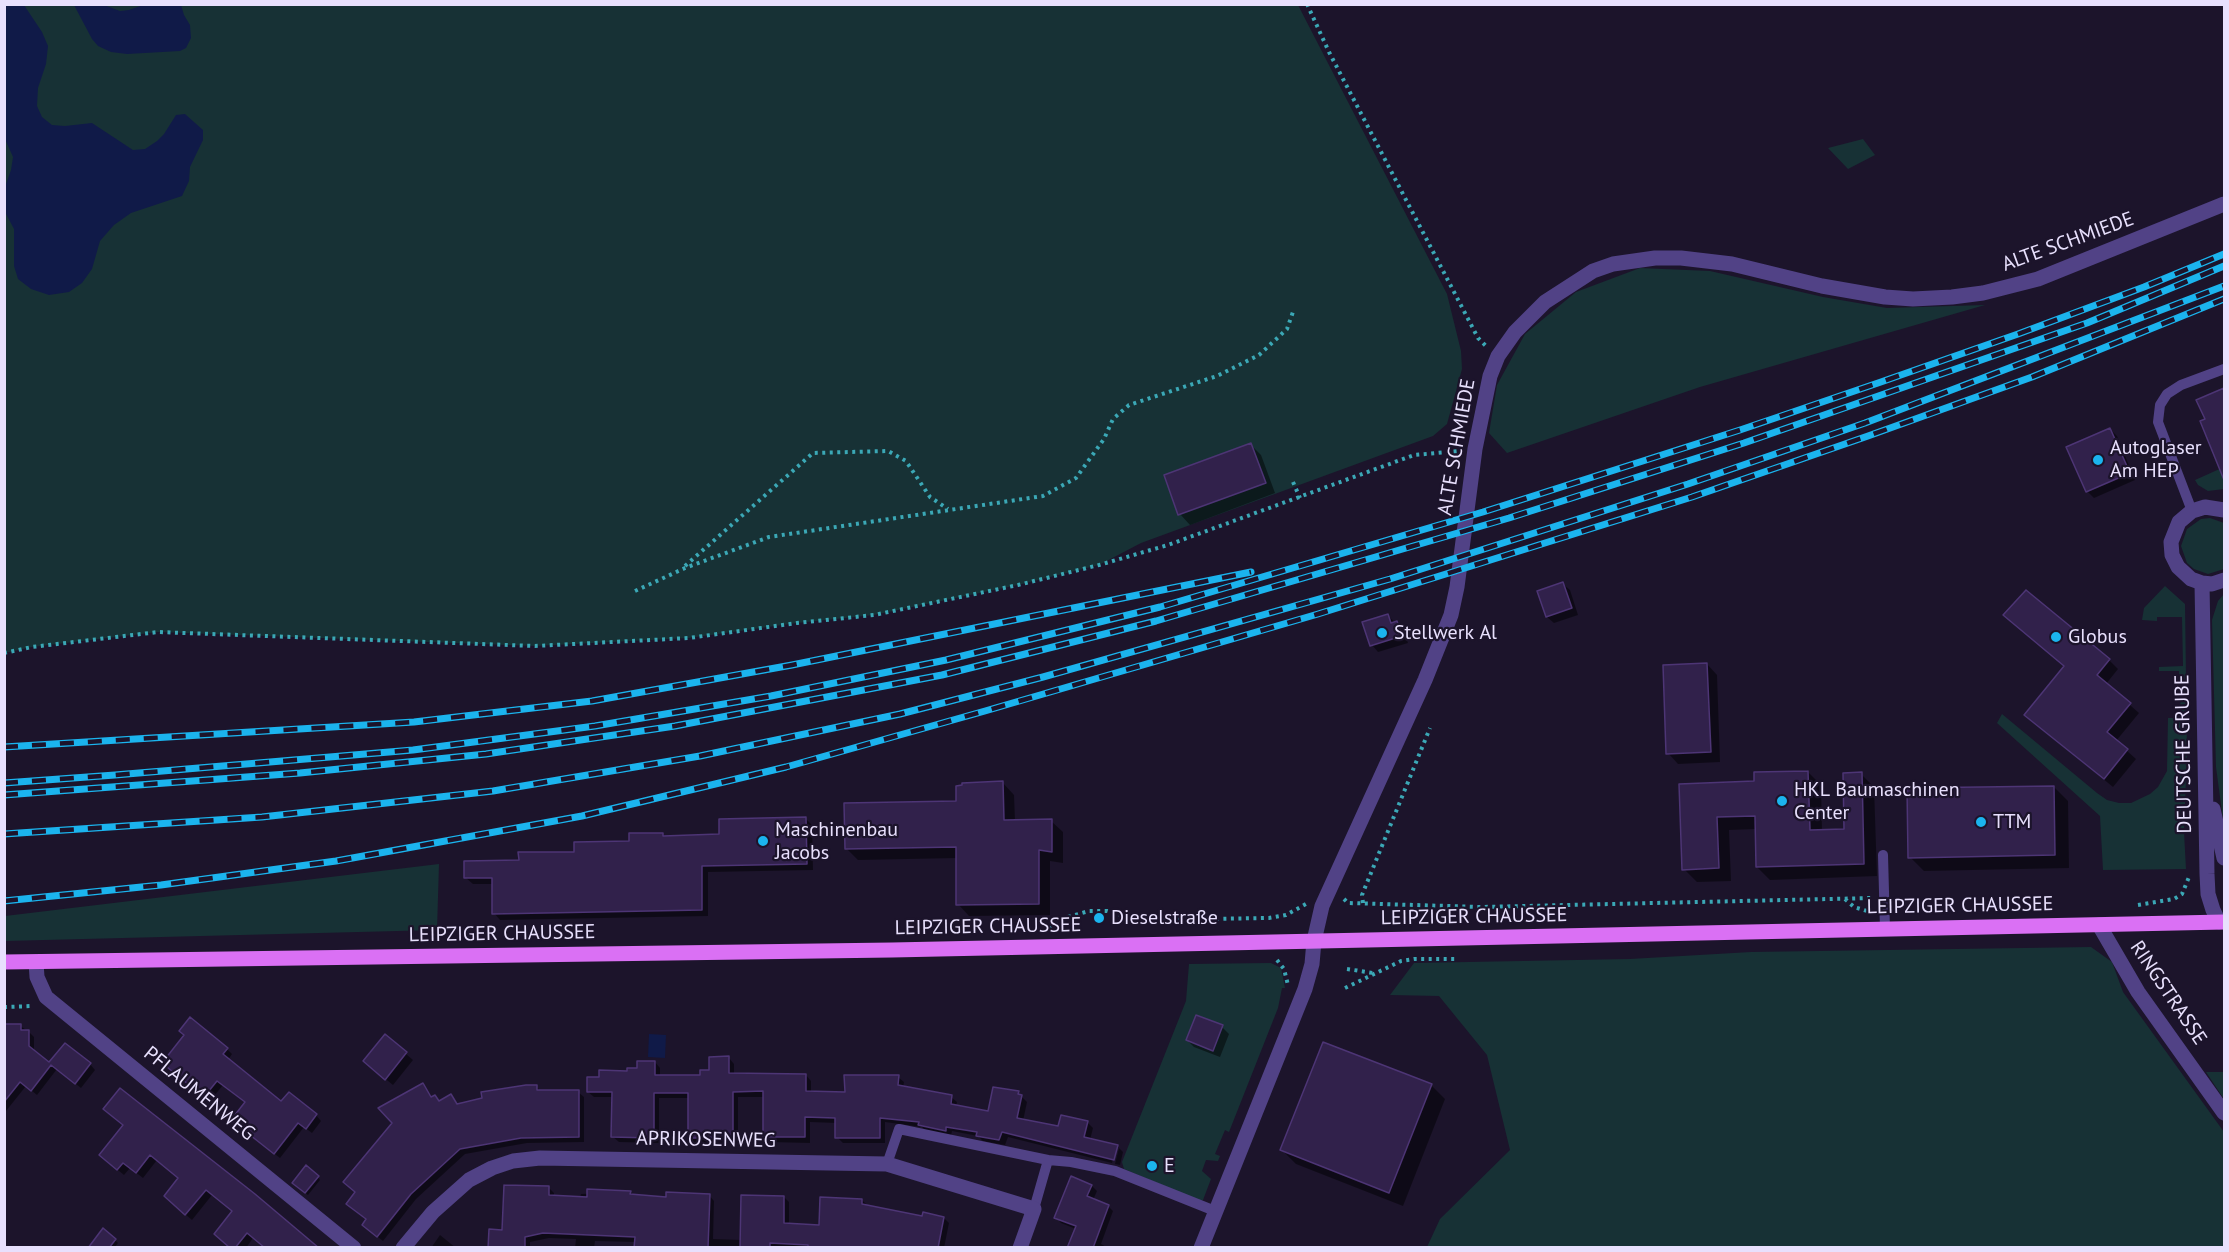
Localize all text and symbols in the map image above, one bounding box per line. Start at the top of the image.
street label: ALTE SCHMIEDE [1999,207,2137,277]
street label: ALTE SCHMIEDE [1433,377,1481,517]
place label: Autoglaser Am HEP [2110,436,2202,483]
marker: Autoglaser Am HEP [2091,453,2105,467]
place label: Stellwerk Al [1394,621,1497,645]
place label: Globus [2068,625,2127,649]
marker: Stellwerk Al [1375,626,1389,640]
marker: Globus [2049,630,2063,644]
street label: DEUTSCHE GRUBE [2171,674,2197,834]
place label: HKL Baumaschinen Center [1794,778,1960,825]
marker: HKL Baumaschinen Center [1775,794,1789,808]
place label: TTM [1993,810,2031,834]
marker: TTM [1974,815,1988,829]
place label: Maschinenbau Jacobs [775,818,898,865]
marker: Maschinenbau Jacobs [756,834,770,848]
street label: LEIPZIGER CHAUSSEE [1866,892,2054,920]
street label: LEIPZIGER CHAUSSEE [1380,903,1568,931]
place label: Dieselstraße [1111,906,1218,930]
marker: Dieselstraße [1092,911,1106,925]
street label: LEIPZIGER CHAUSSEE [894,913,1082,941]
street label: LEIPZIGER CHAUSSEE [408,920,596,948]
street label: RINGSTRASSE [2124,936,2212,1050]
street label: PFLAUMENWEG [139,1042,259,1146]
street label: APRIKOSENWEG [636,1127,776,1153]
place label: E [1164,1154,1175,1178]
marker: E [1145,1159,1159,1173]

